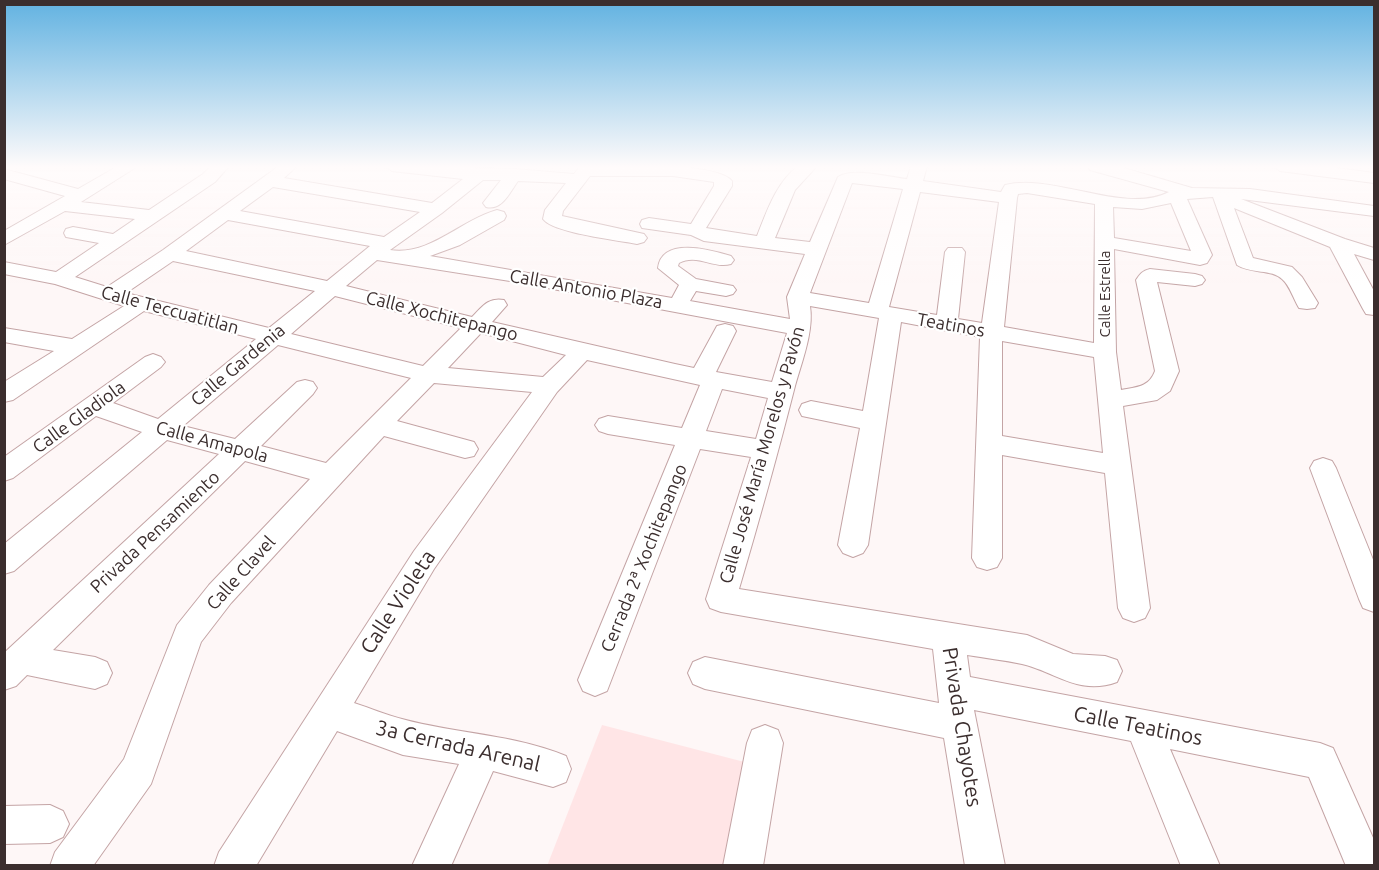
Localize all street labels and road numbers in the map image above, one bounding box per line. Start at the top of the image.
street label: Calle Estrella [1096,251,1114,337]
street label: Calle Antonio Plaza [508,265,664,313]
street label: Calle Teccuatitlan [99,281,241,339]
street label: Calle Xochitepango [364,287,520,345]
street label: Teatinos [915,308,987,342]
street label: Calle Gardenia [187,319,289,411]
street label: Calle José María Morelos y Pavón [715,324,809,586]
street label: Calle Gladiola [28,376,130,458]
street label: Calle Amapola [153,417,271,467]
street label: Cerrada 2ª Xochitepango [596,461,692,655]
street label: Privada Pensamiento [86,466,224,598]
street label: Calle Clavel [202,532,280,614]
street label: Calle Violeta [355,545,441,659]
street label: Privada Chayotes [937,645,987,809]
street label: Calle Teatinos [1071,701,1205,751]
street label: 3a Cerrada Arenal [373,715,543,777]

